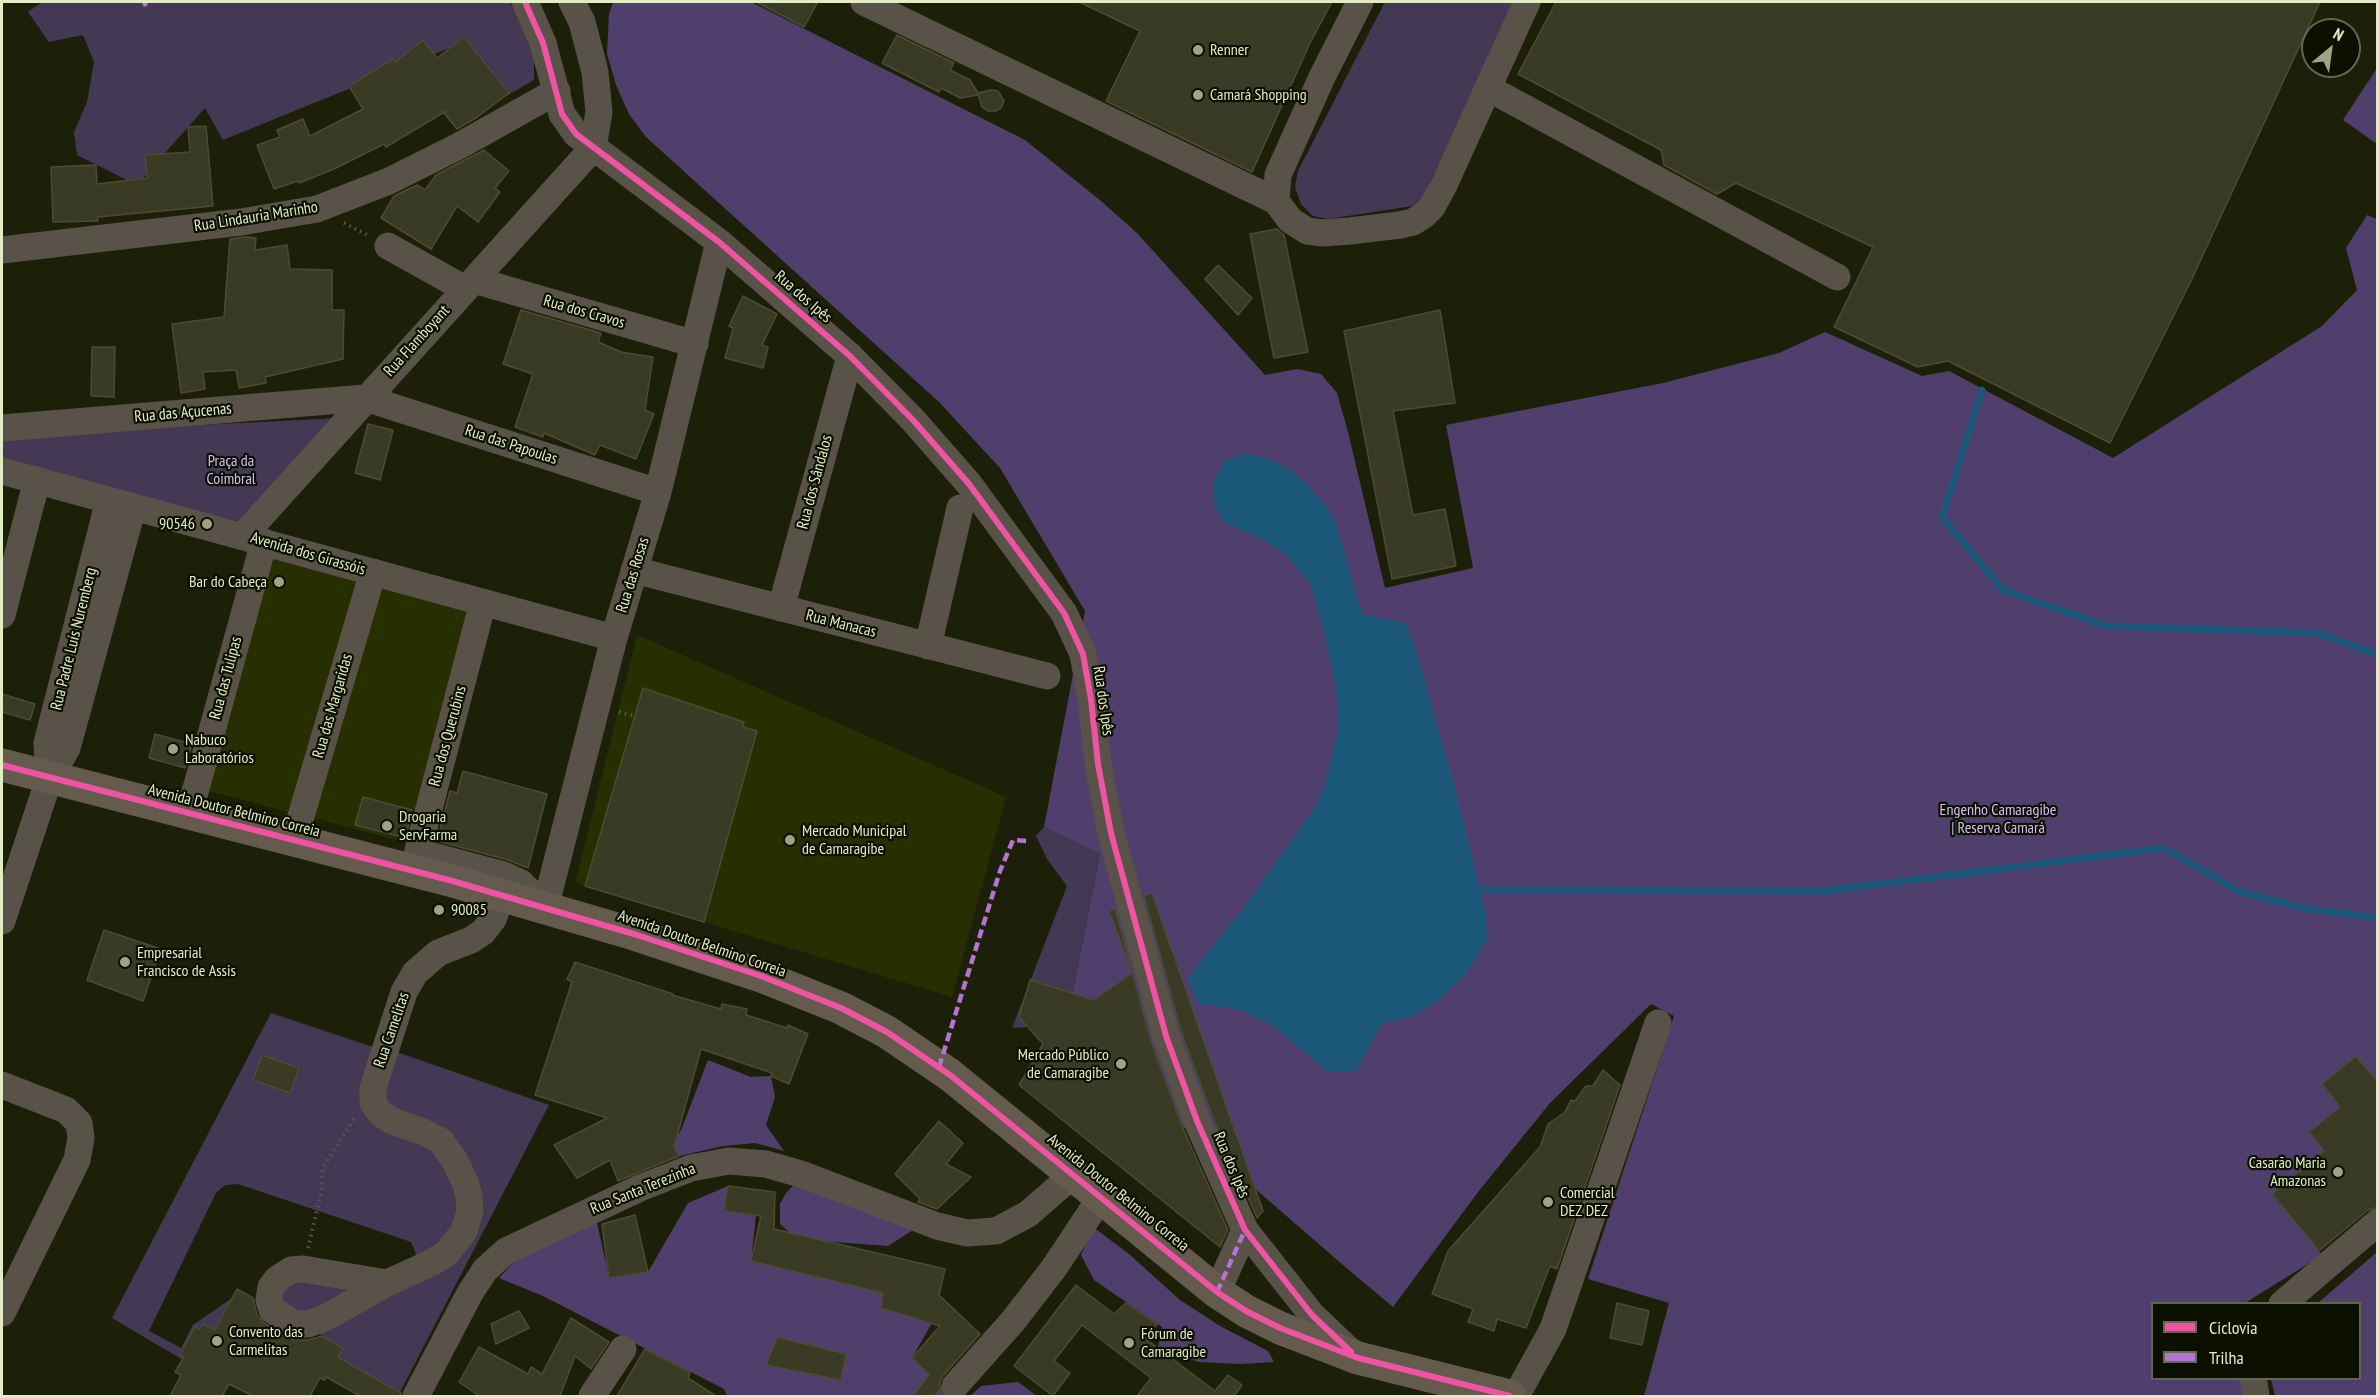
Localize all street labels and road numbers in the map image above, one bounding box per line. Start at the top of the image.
street label: Rua Lindauria Marinho [193,198,319,236]
street label: Rua dos Ipês [770,267,836,327]
street label: Rua dos Cravos [541,291,627,333]
street label: Rua Flamboyant [380,301,454,381]
street label: Rua das Açucenas [134,399,232,427]
street label: Rua das Papoulas [462,421,560,469]
street label: Rua dos Sândalos [793,433,837,531]
street label: Avenida dos Girassóis [248,528,368,580]
street label: Rua das Rosas [612,535,654,615]
street label: Rua Padre Luís Nuremberg [47,566,101,712]
street label: Rua Manacas [804,606,878,642]
street label: Rua das Tulipas [206,634,246,722]
street label: Rua das Margaridas [309,652,357,760]
street label: Rua dos Ipês [1089,665,1117,737]
street label: Rua dos Querubins [425,683,471,789]
street label: Avenida Doutor Belmino Correia [146,780,322,842]
street label: Avenida Doutor Belmino Correia [615,906,789,982]
street label: Rua Camelitas [370,990,414,1070]
street label: Rua dos Ipês [1209,1129,1253,1201]
street label: Avenida Doutor Belmino Correia [1043,1130,1193,1256]
street label: Rua Santa Terezinha [588,1159,698,1219]

